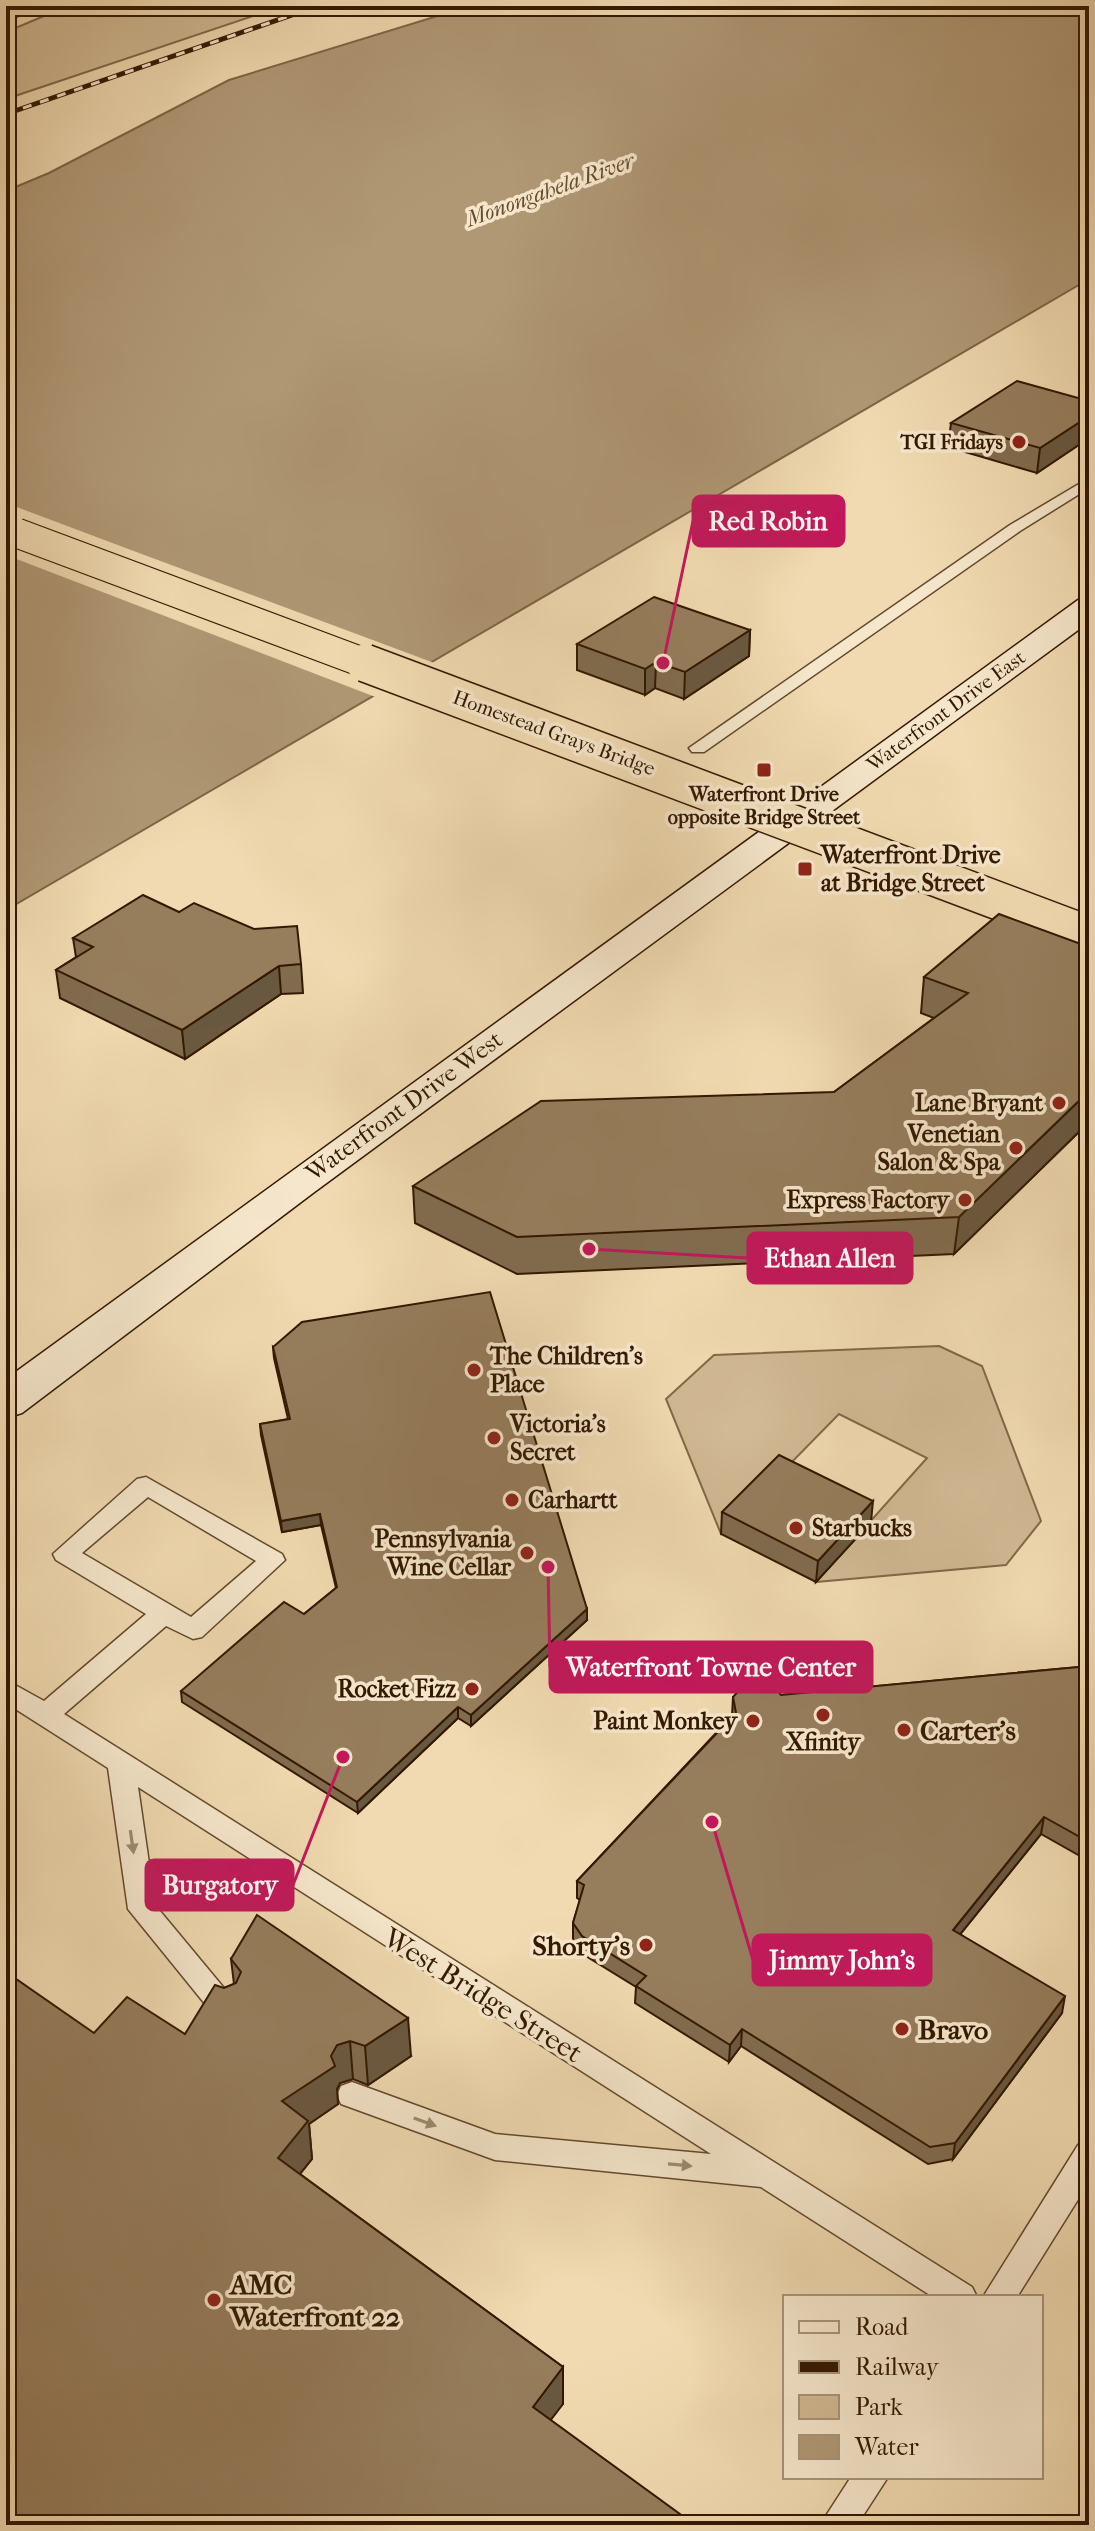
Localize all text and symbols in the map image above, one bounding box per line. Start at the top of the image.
water label: Monongahela River [461,147,640,233]
place label: TGI Fridays [899,431,1004,454]
marker: TGI Fridays [1010,433,1028,451]
callout: Red Robin [693,496,844,546]
text: Red Robin [709,506,828,537]
street label: Waterfront Drive East [862,646,1030,777]
street label: Homestead Grays Bridge [450,686,658,780]
marker: Waterfront Drive opposite Bridge Street [755,761,773,779]
place label: Waterfront Drive opposite Bridge Street [668,783,861,829]
place label: Waterfront Drive at Bridge Street [820,841,1001,897]
marker: Waterfront Drive at Bridge Street [796,860,814,878]
street label: Waterfront Drive West [299,1025,508,1187]
place label: Lane Bryant [915,1089,1043,1117]
marker: Lane Bryant [1050,1094,1068,1112]
place label: Venetian Salon & Spa [878,1120,1001,1176]
marker: Venetian Salon & Spa [1007,1139,1025,1157]
place label: Express Factory [786,1186,950,1214]
marker: Express Factory [956,1191,974,1209]
callout: Ethan Allen [748,1233,912,1283]
text: Ethan Allen [764,1243,897,1274]
place label: The Children's Place [489,1342,643,1398]
marker: The Children's Place [465,1361,483,1379]
place label: Victoria's Secret [509,1410,606,1466]
marker: Victoria's Secret [485,1429,503,1447]
place label: Carhartt [528,1486,618,1514]
marker: Carhartt [503,1491,521,1509]
place label: Starbucks [812,1514,912,1542]
marker: Starbucks [787,1519,805,1537]
place label: Pennsylvania Wine Cellar [375,1525,512,1581]
marker: Pennsylvania Wine Cellar [518,1544,536,1562]
callout: Waterfront Towne Center [550,1642,872,1692]
text: Waterfront Towne Center [565,1652,857,1683]
place label: Rocket Fizz [337,1675,456,1703]
marker: Rocket Fizz [463,1680,481,1698]
marker: Xfinity [814,1706,832,1724]
place label: Paint Monkey [593,1707,738,1735]
marker: Paint Monkey [744,1712,762,1730]
place label: Carter's [920,1714,1016,1747]
marker: Carter's [895,1721,913,1739]
place label: Xfinity [785,1728,861,1756]
one-way arrow [126,1829,139,1854]
callout: Burgatory [146,1860,293,1910]
text: Burgatory [162,1870,280,1901]
street label: West Bridge Street [377,1920,588,2069]
place label: Shorty’s [532,1929,630,1962]
callout: Jimmy John's [753,1935,931,1985]
marker: Shorty’s [637,1936,655,1954]
text: Jimmy John's [766,1945,915,1976]
place label: Bravo [918,2013,988,2046]
marker: Bravo [893,2020,911,2038]
one-way arrow [414,2116,438,2129]
one-way arrow [668,2159,693,2172]
place label: AMC Waterfront 22 [228,2268,400,2333]
marker: AMC Waterfront 22 [205,2291,223,2309]
legend [783,2295,1043,2479]
text: Road [855,2313,909,2341]
text: Railway [855,2353,940,2381]
text: Park [855,2393,903,2421]
text: Water [854,2433,919,2461]

